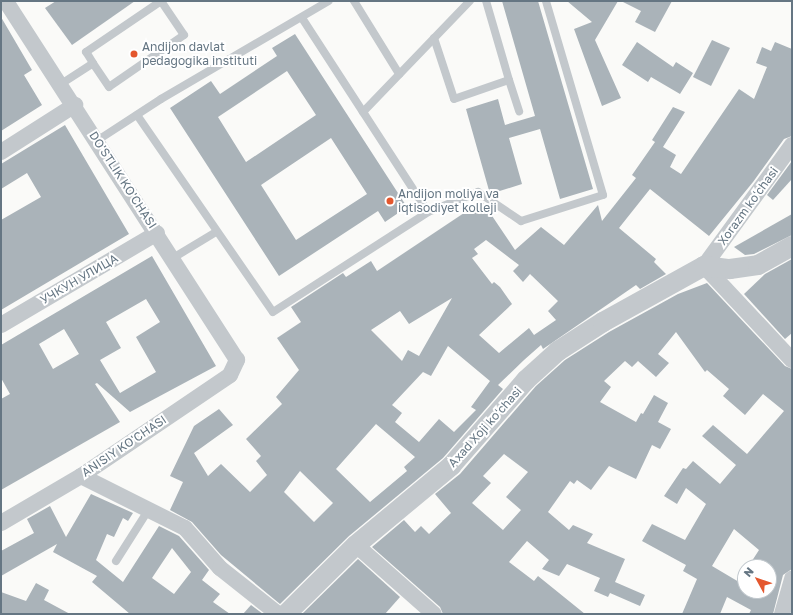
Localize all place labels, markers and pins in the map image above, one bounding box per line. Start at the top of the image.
place label: Andijon davlat pedagogika instituti [142,40,257,68]
marker: Andijon davlat pedagogika instituti [129,49,139,59]
place label: Andijon moliya va iqtisodiyet kolleji [398,187,499,215]
marker: Andijon moliya va iqtisodiyet kolleji [385,196,395,206]

